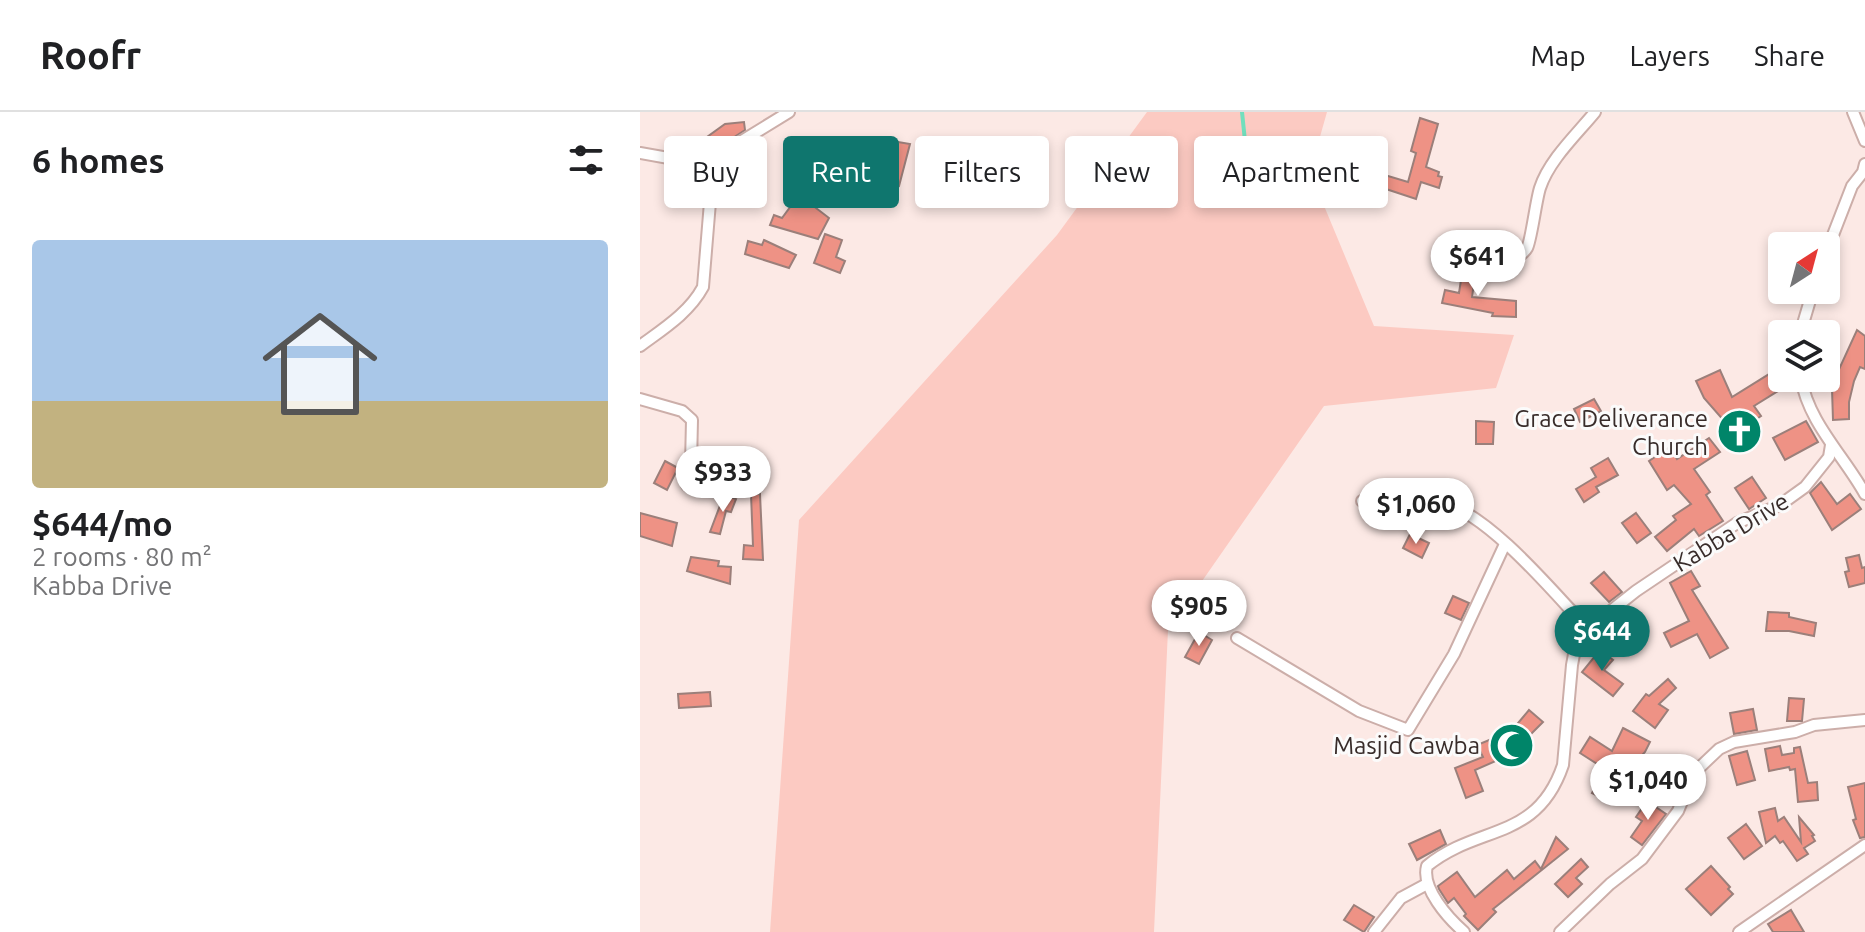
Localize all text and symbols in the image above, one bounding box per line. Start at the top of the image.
text: Roofr [40,34,141,76]
text: Map [1530,40,1586,71]
text: Layers [1630,40,1710,71]
text: Share [1754,40,1825,71]
chip: Buy [664,136,767,208]
chip: Rent [783,136,899,208]
chip: Filters [915,136,1049,208]
chip: New [1065,136,1178,208]
chip: Apartment [1194,136,1388,208]
icon: filters [564,138,608,182]
text: 6 homes [32,141,165,179]
pin: $641 [1431,230,1525,298]
north arrow [1768,232,1840,304]
map controls [1768,232,1840,392]
text: $641 [1449,241,1507,270]
icon: home [248,292,392,436]
button: layers [1768,320,1840,392]
place label: Grace Deliverance Church [1514,405,1708,460]
church icon: Grace Deliverance Church [1715,408,1763,456]
pin: $933 [676,446,770,514]
text: $933 [694,457,752,486]
pin: $1,060 [1351,478,1481,546]
street label: Kabba Drive [1669,487,1793,577]
text: $1,060 [1376,489,1456,518]
text: $644/mo [32,504,173,542]
text: 2 rooms · 80 m² [32,542,212,571]
text: Kabba Drive [32,571,172,600]
pin: $905 [1152,580,1246,648]
text: $905 [1170,591,1228,620]
pin: $644 [1555,605,1649,673]
text: $644 [1573,616,1631,645]
mosque icon: Masjid Cawba [1487,721,1535,769]
place label: Masjid Cawba [1333,732,1480,759]
pin: $1,040 [1583,754,1713,822]
text: $1,040 [1608,765,1688,794]

